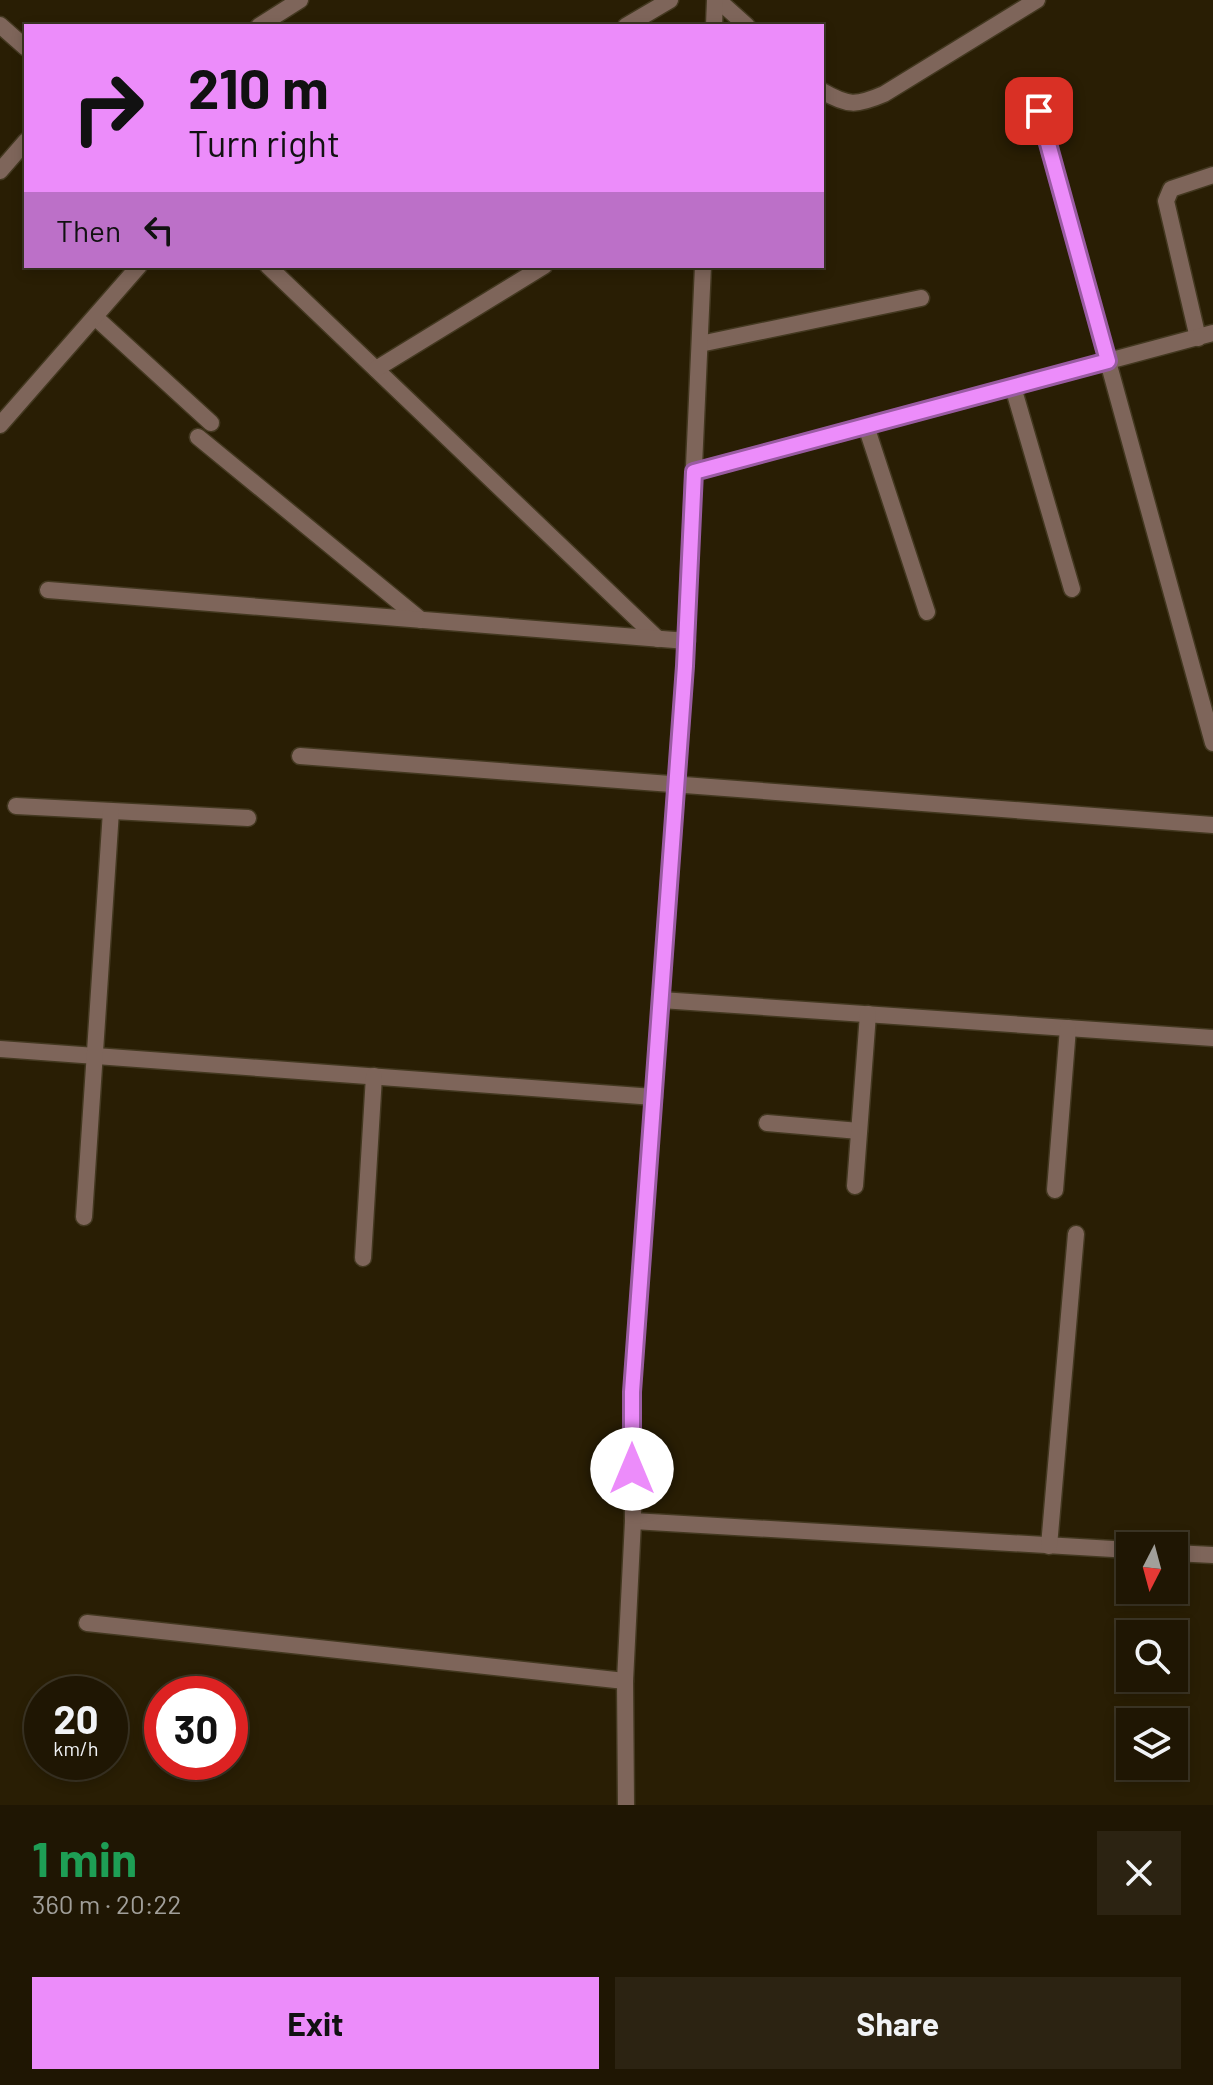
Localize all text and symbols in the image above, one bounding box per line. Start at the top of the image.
text: 210 m [188,53,329,120]
icon: right [56,56,160,160]
pin [1005,77,1073,145]
icon: arrive [1017,89,1061,133]
text: Turn right [188,121,340,164]
icon: left [137,208,181,252]
text: Then [56,212,121,248]
position arrow [590,1427,674,1511]
north arrow [1116,1532,1188,1604]
map controls [1116,1532,1188,1780]
button: search [1116,1620,1188,1692]
speed limit sign: 30 [144,1676,248,1780]
text: 20 [53,1694,99,1742]
button: layers [1116,1708,1188,1780]
text: km/h [53,1736,99,1760]
text: 1 min [32,1829,137,1887]
button: close [1097,1831,1181,1915]
text: 360 m · 20:22 [32,1888,181,1919]
button: Exit [32,1977,599,2069]
button: Share [615,1977,1181,2069]

